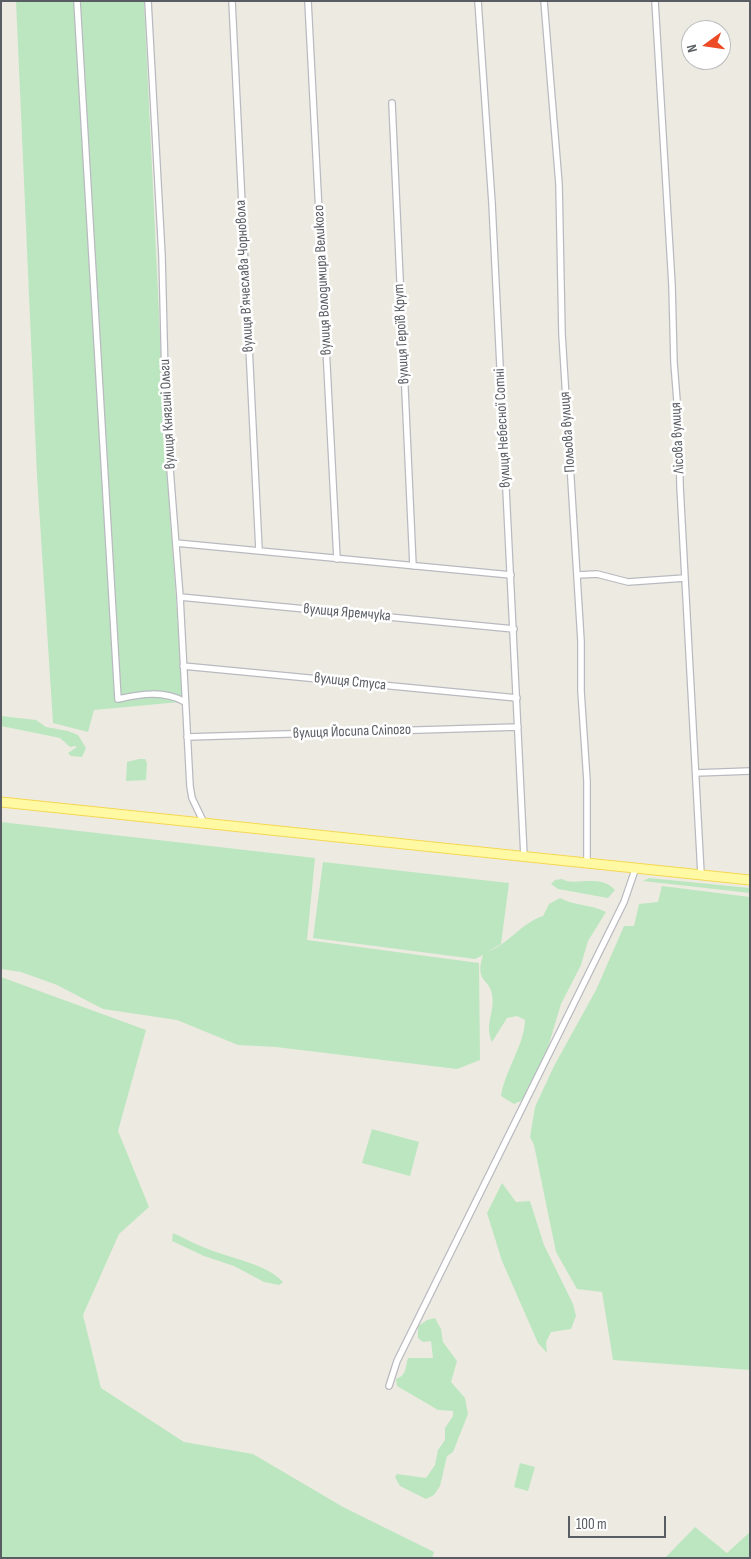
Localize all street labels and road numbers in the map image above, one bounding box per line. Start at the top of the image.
street label: вулиця Вʼячеслава Чорновола [232,199,258,353]
street label: вулиця Володимира Великого [310,204,336,356]
street label: вулиця Героїв Крут [390,283,414,385]
street label: вулиця Княгині Ольги [156,358,180,470]
street label: вулиця Небесної Сотні [491,368,515,488]
street label: Польова вулиця [556,391,580,473]
street label: Лісова вулиця [667,402,689,474]
street label: вулиця Яремчука [303,600,391,626]
street label: вулиця Стуса [313,669,387,695]
street label: вулиця Йосипа Сліпого [292,721,412,743]

